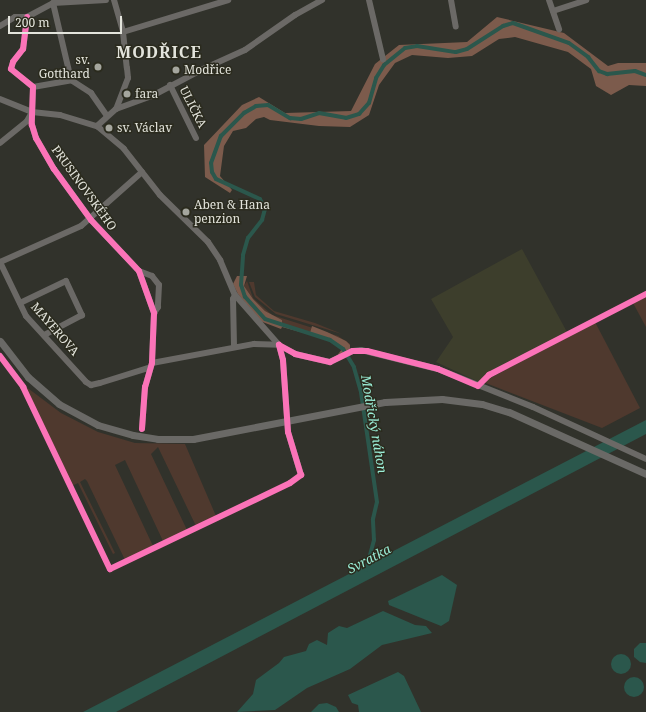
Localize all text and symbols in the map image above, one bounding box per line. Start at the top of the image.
scale bar [10,8,124,34]
text: 200 m [15,14,50,31]
district label: MODŘICE [116,42,202,62]
place label: sv. Gotthard [39,53,90,81]
marker: sv. Gotthard [93,62,103,72]
place label: Modřice [184,63,231,77]
marker: Modřice [171,65,181,75]
street label: ULIČKA [176,84,210,130]
place label: fara [135,87,158,101]
marker: fara [122,89,132,99]
place label: sv. Václav [117,121,172,135]
marker: sv. Václav [104,123,114,133]
street label: PRUSINOVSKÉHO [48,143,120,233]
place label: Aben & Hana penzion [194,198,270,226]
marker: Aben & Hana penzion [181,207,191,217]
street label: MAYEROVA [28,299,82,359]
water label: Modřický náhon [358,374,390,474]
water label: Svratka [345,541,393,577]

